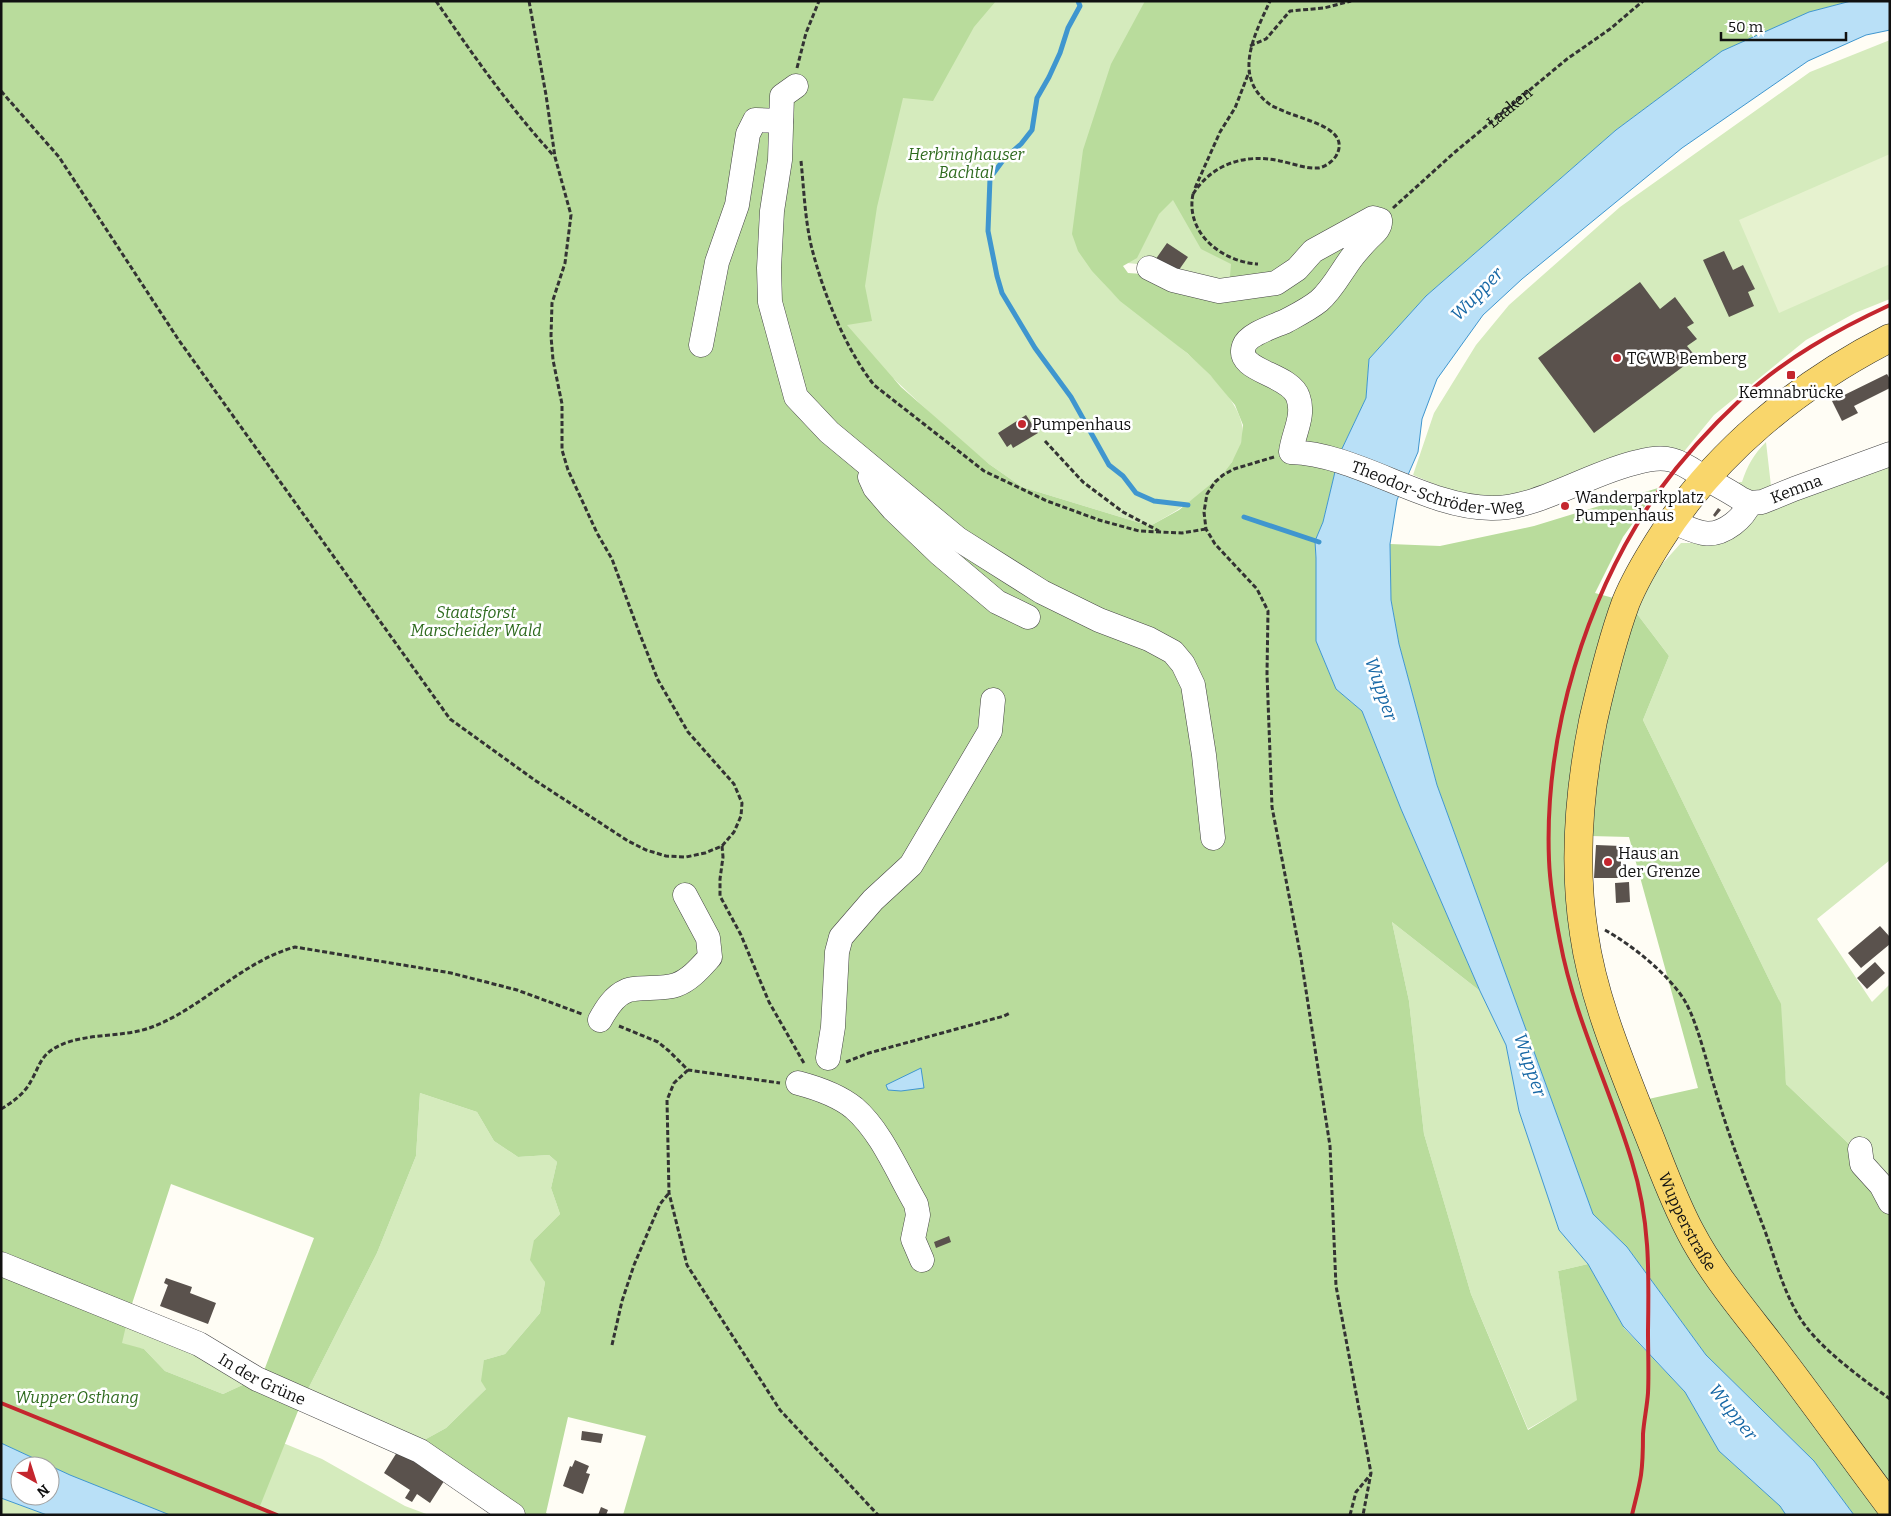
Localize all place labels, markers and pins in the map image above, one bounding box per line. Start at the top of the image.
place label: TC WB Bemberg [1627,349,1747,368]
marker: TC WB Bemberg [1611,352,1623,364]
marker: Kemnabrücke [1785,369,1797,381]
place label: Kemnabrücke [1739,383,1843,402]
place label: Pumpenhaus [1032,415,1131,434]
marker: Pumpenhaus [1016,418,1028,430]
place label: Wanderparkplatz Pumpenhaus [1575,488,1704,525]
marker: Wanderparkplatz Pumpenhaus [1559,500,1571,512]
place label: Haus an der Grenze [1618,844,1700,881]
marker: Haus an der Grenze [1602,856,1614,868]

